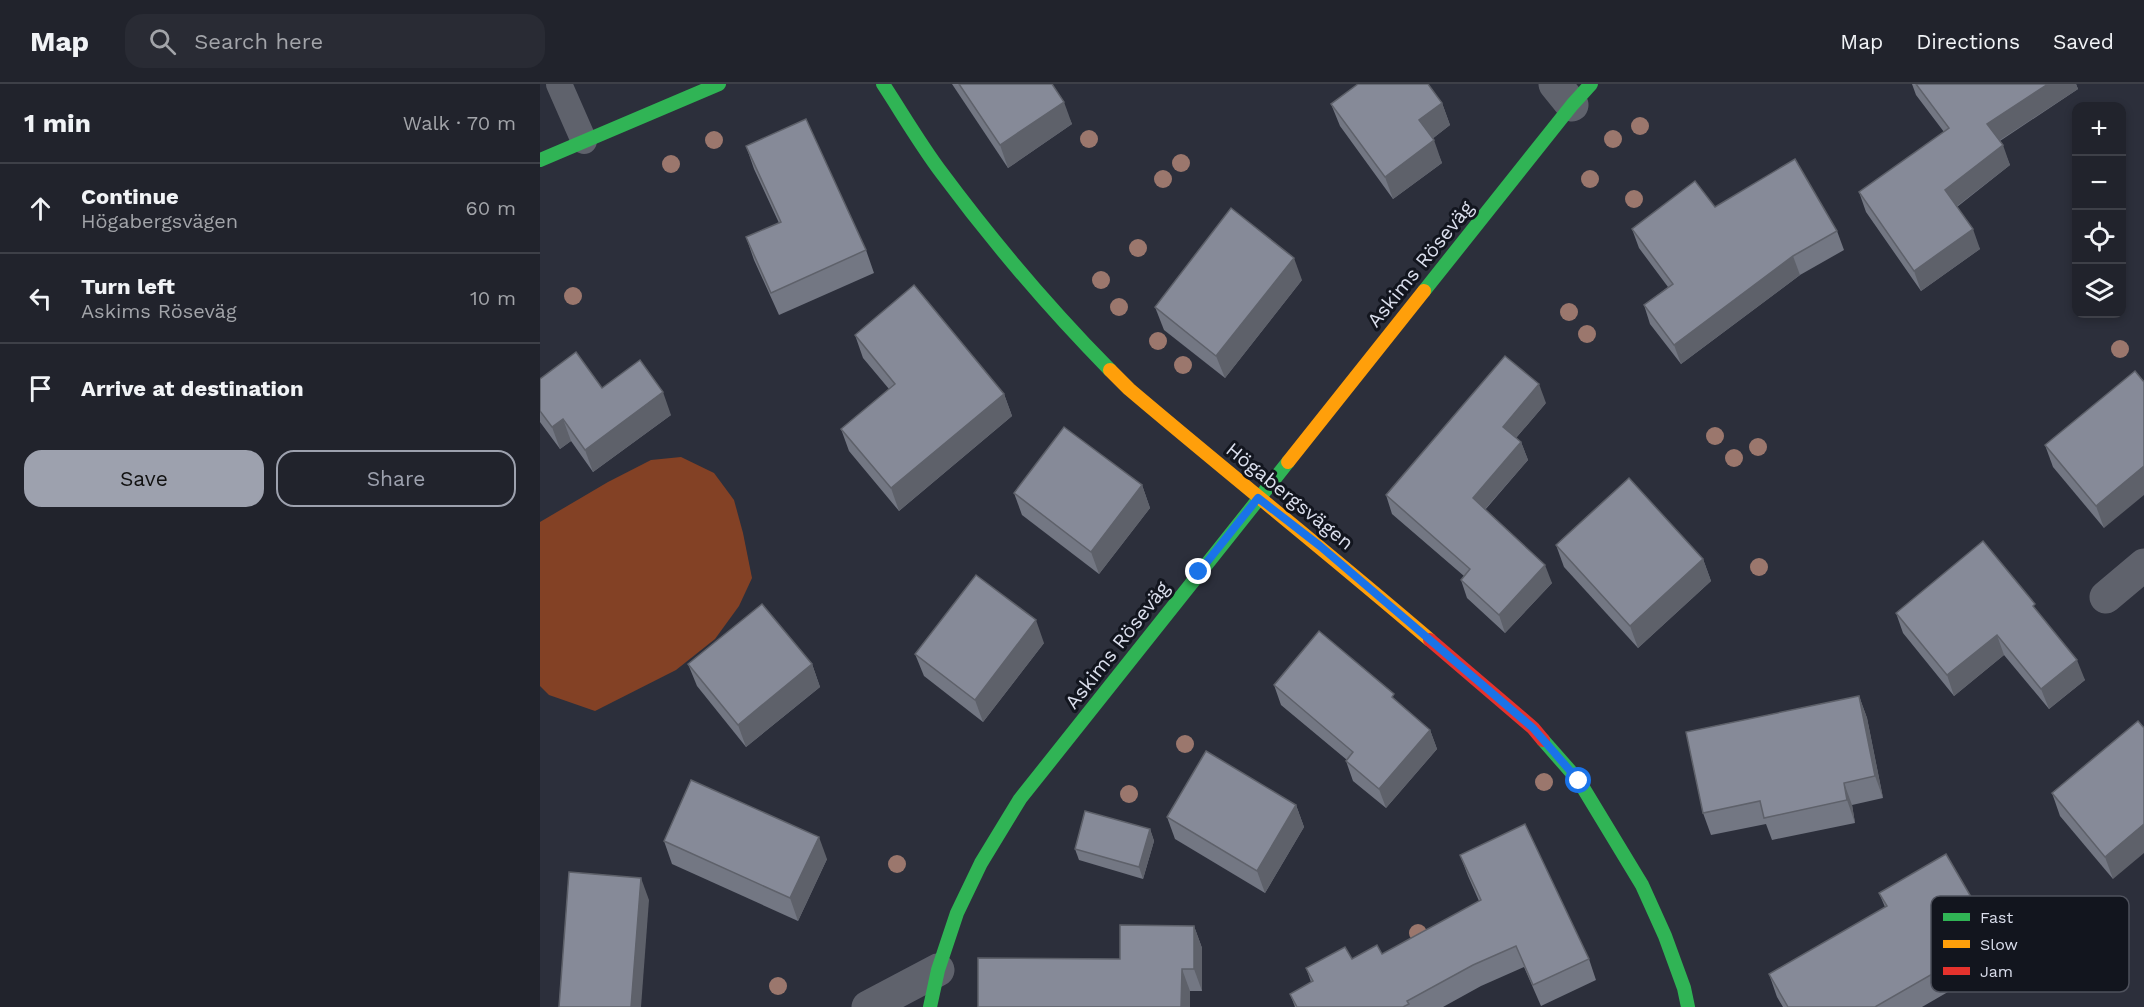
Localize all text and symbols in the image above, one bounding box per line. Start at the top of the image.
search box [125,14,545,68]
text: Map [30,25,89,58]
icon: search [146,25,179,58]
text: Search here [194,29,323,54]
text: Map [1840,29,1883,54]
text: Directions [1916,29,2020,54]
text: Saved [2053,29,2114,54]
map controls [2072,102,2126,318]
button: + [2072,102,2126,156]
text: 1 min [24,108,91,138]
text: Walk · 70 m [403,111,516,135]
button: − [2072,156,2126,210]
text: Continue [81,184,179,209]
icon: ahead [24,192,57,225]
text: 60 m [466,196,516,220]
street label: Askims Röseväg [1362,196,1479,332]
text: Högabergsvägen [81,209,238,233]
button: locate [2072,210,2126,264]
button: layers [2072,264,2126,318]
text: Turn left [81,274,175,299]
icon: left [24,282,57,315]
text: 10 m [470,286,516,310]
text: Askims Röseväg [81,299,237,323]
icon: arrive [24,372,57,405]
text: Arrive at destination [81,376,304,401]
street label: Högabergsvägen [1221,437,1359,555]
button: Save [24,450,264,507]
button: Share [276,450,516,507]
route end [1185,558,1211,584]
street label: Askims Röseväg [1060,576,1175,714]
route start [1565,767,1591,793]
legend [1931,896,2129,992]
text: Fast [1980,908,2013,927]
text: Slow [1980,935,2018,954]
text: Jam [1980,962,2013,981]

